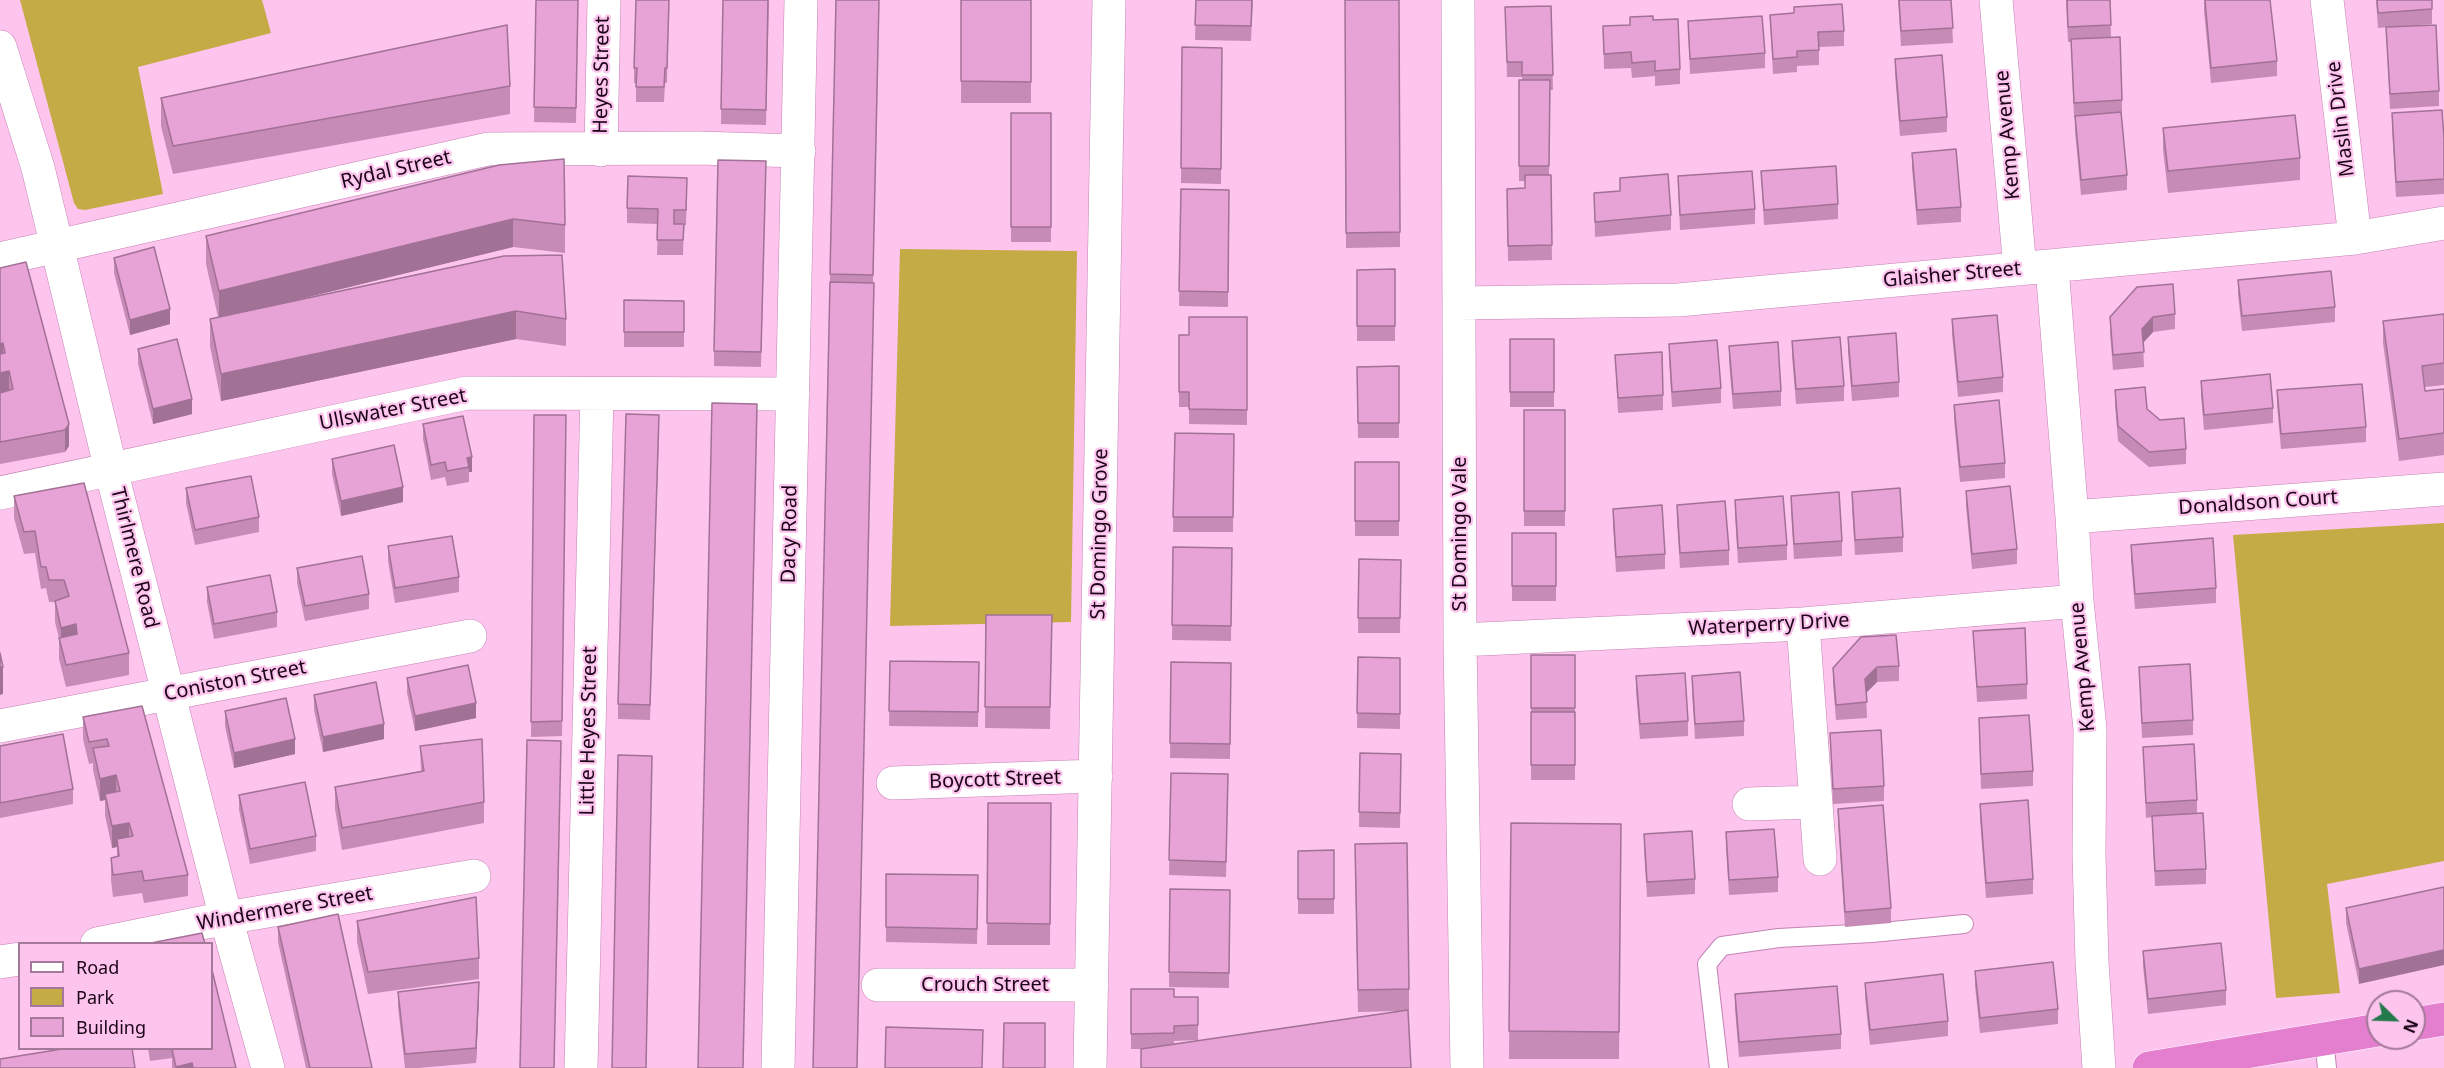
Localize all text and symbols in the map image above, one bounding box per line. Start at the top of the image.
street label: Heyes Street [589,16,615,134]
street label: Maslin Drive [2322,60,2360,178]
street label: Kemp Avenue [1990,69,2026,201]
street label: Rydal Street [339,146,453,194]
street label: Glaisher Street [1882,257,2022,293]
street label: Ullswater Street [317,384,469,436]
street label: St Domingo Grove [1087,448,1113,620]
street label: St Domingo Vale [1448,456,1472,612]
street label: Dacy Road [777,484,803,584]
street label: Thirlmere Road [105,485,163,631]
street label: Donaldson Court [2178,485,2338,521]
street label: Kemp Avenue [2065,601,2101,733]
street label: Waterperry Drive [1688,609,1850,641]
street label: Little Heyes Street [576,646,602,816]
street label: Coniston Street [162,655,308,707]
street label: Boycott Street [929,766,1061,794]
street label: Windermere Street [195,882,375,936]
legend [18,942,213,1050]
text: Road [76,955,119,979]
street label: Crouch Street [921,973,1049,997]
text: Park [76,985,114,1009]
north arrow [2366,990,2426,1050]
text: Building [76,1015,146,1039]
text: N [2398,1016,2423,1037]

